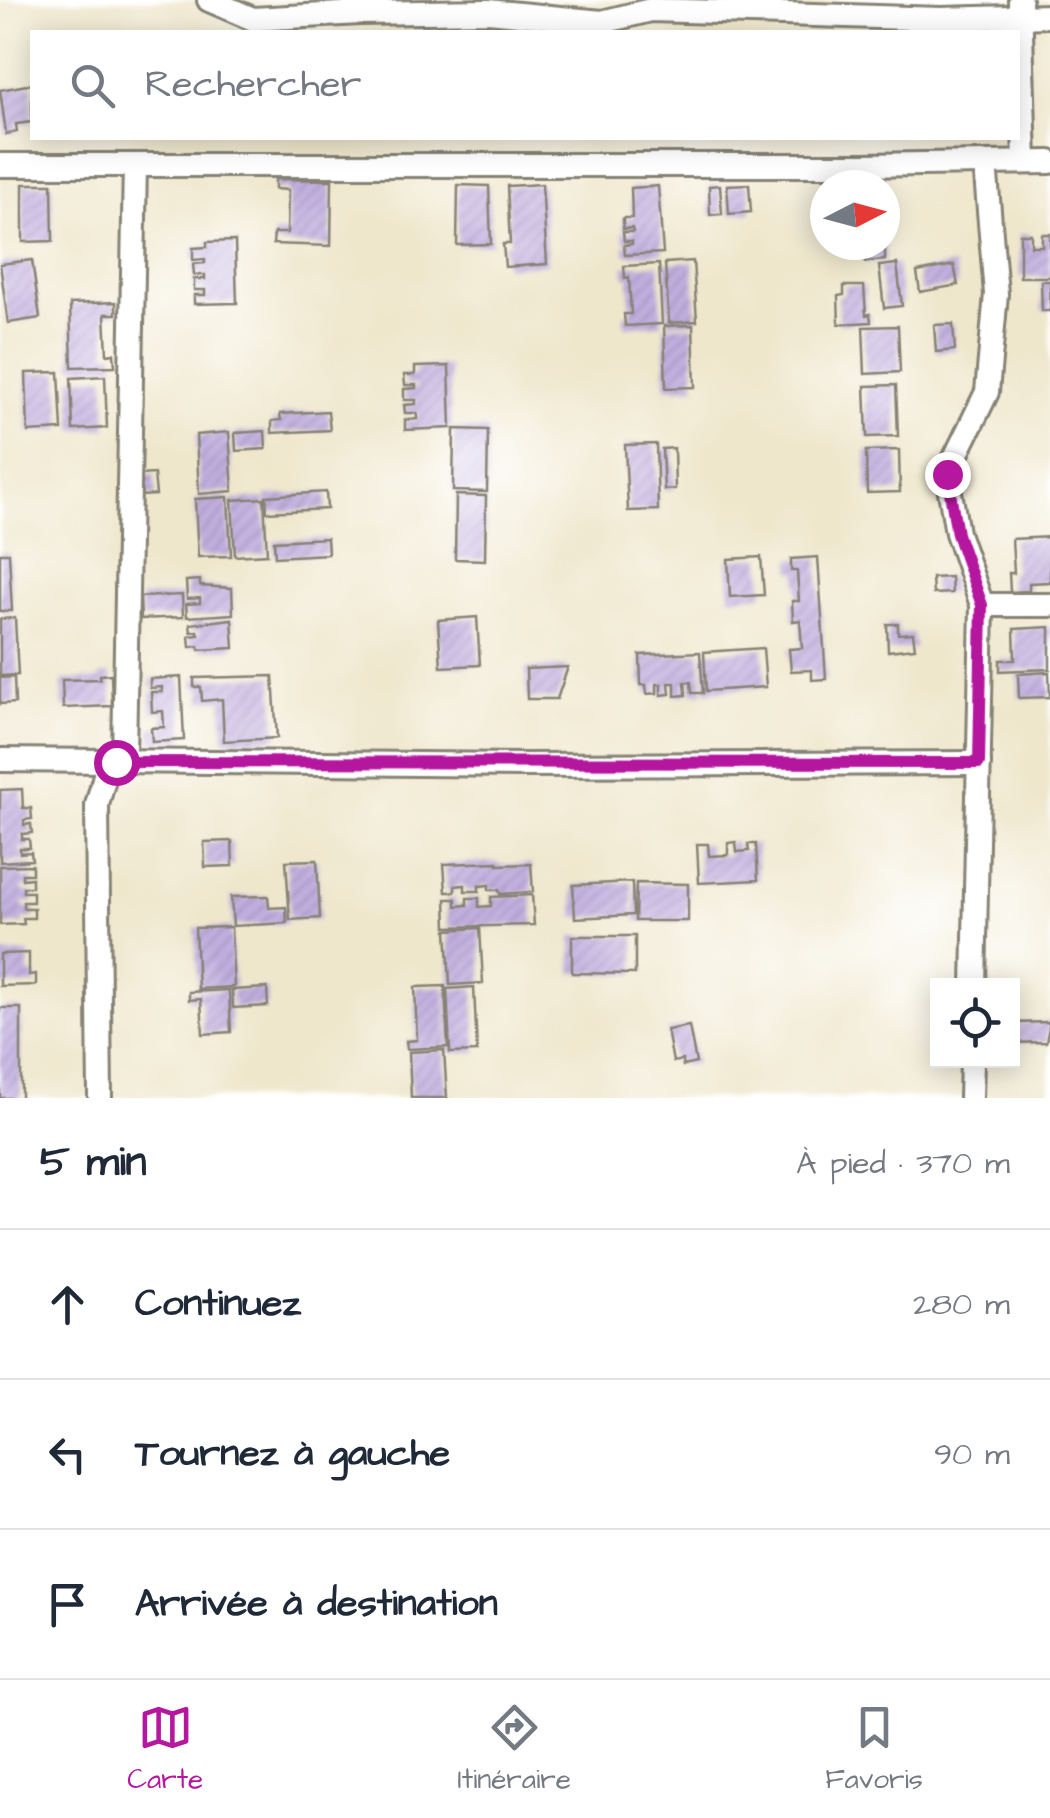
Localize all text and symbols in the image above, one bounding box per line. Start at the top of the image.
search box [30,30,1020,140]
icon: search [65,58,120,113]
text: Rechercher [145,59,361,111]
north arrow [810,170,900,260]
route end [925,452,971,498]
route start [94,740,140,786]
map controls [930,978,1020,1068]
button: locate [930,978,1020,1068]
text: 5 min [40,1134,147,1192]
text: À pied · 370 m [796,1141,1010,1186]
icon: ahead [40,1277,95,1332]
text: Continuez [135,1278,301,1330]
text: 280 m [913,1282,1010,1327]
icon: left [40,1427,95,1482]
text: Tournez à gauche [135,1428,450,1480]
text: 90 m [934,1432,1010,1477]
icon: arrive [40,1577,95,1632]
text: Arrivée à destination [135,1578,498,1630]
tab: Carte [127,1700,203,1799]
tab: Itinéraire [457,1700,571,1799]
tab: Favoris [825,1700,923,1799]

